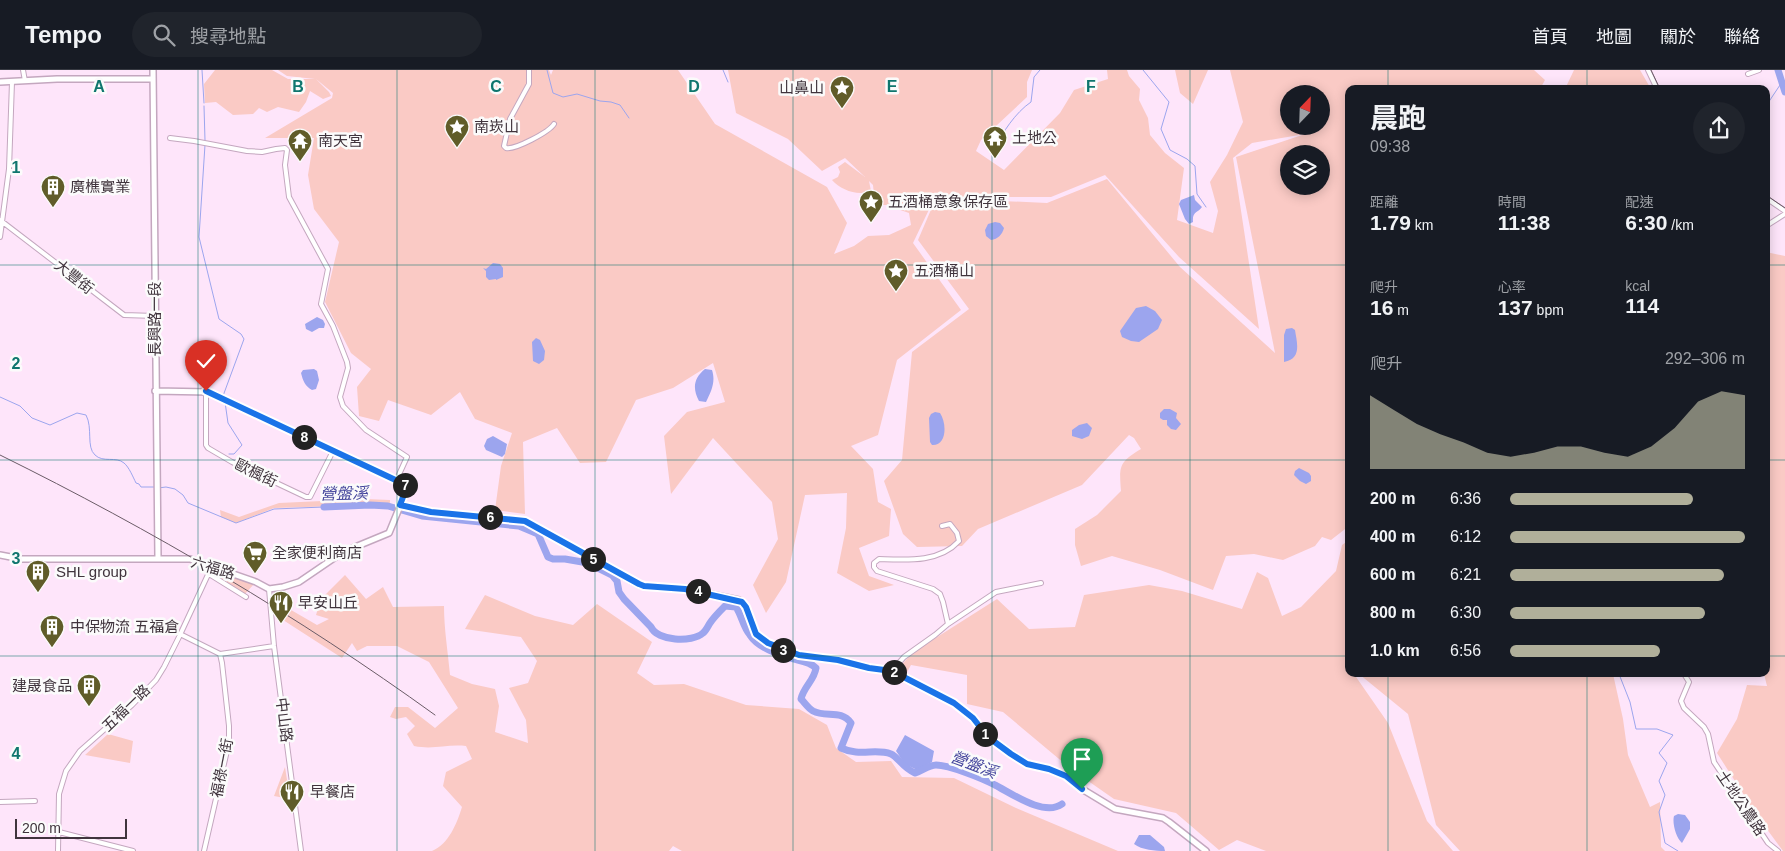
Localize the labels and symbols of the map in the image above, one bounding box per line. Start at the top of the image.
place icon: 山鼻山 [829,75,855,109]
text: A [93,78,105,95]
text: B [292,78,304,95]
text: C [490,78,502,95]
text: D [688,78,700,95]
text: E [887,78,898,95]
text: F [1086,78,1096,95]
place label: 山鼻山 [779,79,824,96]
north arrow [1280,85,1330,135]
place icon: 南崁山 [444,114,470,148]
place label: 南崁山 [474,118,519,135]
temple icon: 土地公 [982,125,1008,159]
temple icon: 南天宮 [287,128,313,162]
place label: 土地公 [1012,129,1057,146]
place label: 南天宮 [318,132,363,149]
text: 1 [12,159,21,176]
building icon: 廣樵實業 [40,174,66,208]
place label: 廣樵實業 [70,178,130,195]
place icon: 五酒桶意象保存區 [858,189,884,223]
place label: 五酒桶意象保存區 [888,193,1008,210]
street label: 大豐街 [51,256,97,297]
place icon: 五酒桶山 [883,258,909,292]
place label: 五酒桶山 [914,262,974,279]
street label: 長興路一段 [146,281,163,357]
pin [185,340,227,391]
text: 2 [12,355,21,372]
pin: 8 [292,424,316,450]
street label: 歐楓街 [232,455,280,490]
pin: 7 [392,472,418,498]
water label: 營盤溪 [320,485,370,502]
pin: 6 [478,504,502,530]
supermarket icon: 全家便利商店 [242,540,268,574]
place label: 全家便利商店 [272,544,362,561]
pin: 5 [580,546,606,572]
text: 3 [12,550,21,567]
street label: 六福路 [189,553,237,582]
building icon: SHL group [25,559,51,593]
place label: SHL group [56,563,127,580]
pin: 4 [686,578,710,604]
restaurant icon: 早安山丘 [268,590,294,624]
place label: 早安山丘 [298,594,358,611]
building icon: 中保物流 五福倉 [39,614,65,648]
place label: 中保物流 五福倉 [70,618,179,635]
pin: 3 [770,638,796,662]
pin: 2 [882,660,906,684]
building icon: 建晟食品 [76,673,102,707]
place label: 建晟食品 [12,677,72,694]
street label: 五福一路 [98,681,153,735]
street label: 中山路 [273,697,296,743]
pin: 1 [972,722,998,746]
street label: 福祿一街 [207,737,236,799]
pin [1061,738,1103,789]
text: 4 [12,745,21,762]
water label: 營盤溪 [948,748,1001,782]
street label: 土地公農路 [1713,767,1769,839]
restaurant icon: 早餐店 [279,779,305,813]
place label: 早餐店 [310,783,355,800]
scale bar [15,816,128,839]

